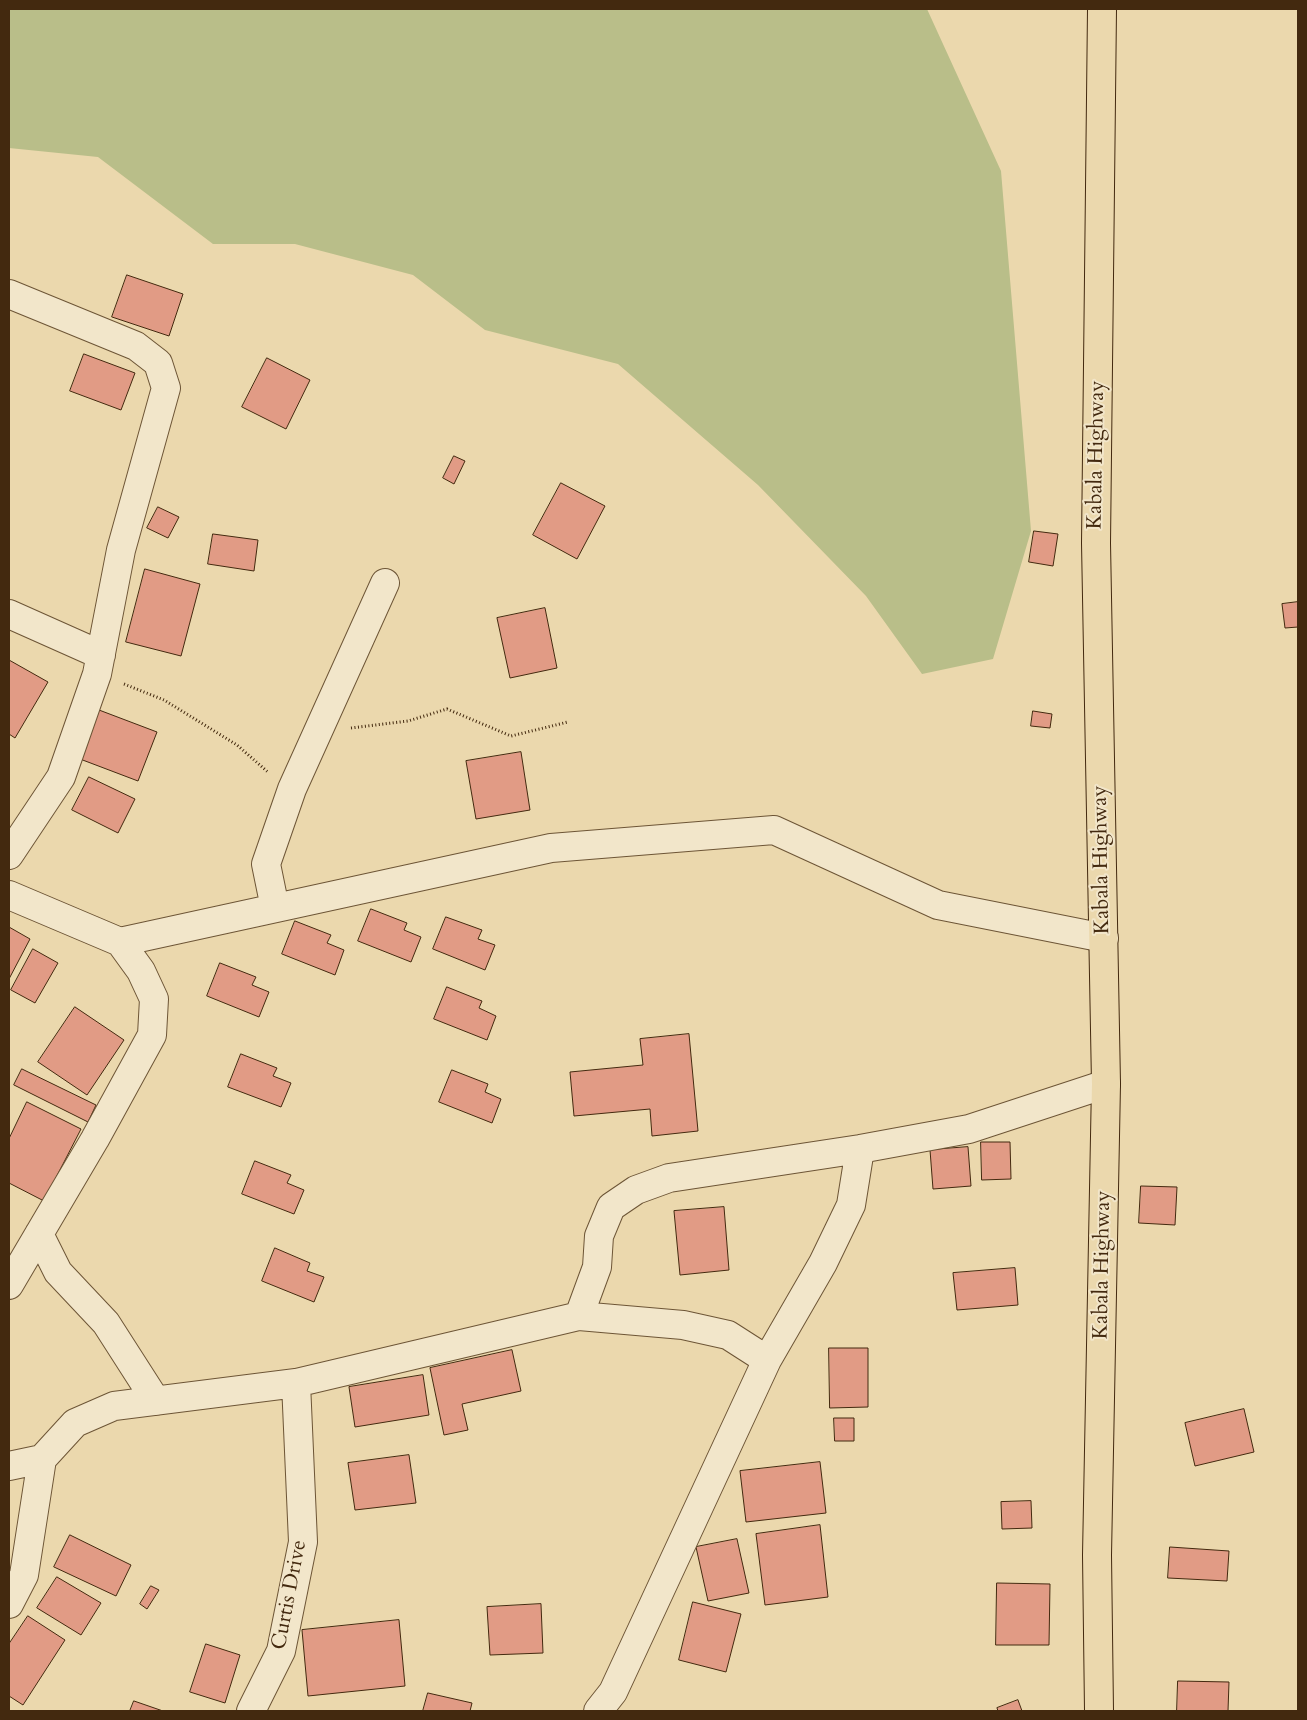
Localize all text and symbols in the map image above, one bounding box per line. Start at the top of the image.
street label: Kabala Highway [1083,380,1111,530]
street label: Kabala Highway [1088,785,1116,935]
street label: Kabala Highway [1089,1190,1117,1340]
street label: Curtis Drive [267,1538,313,1652]

